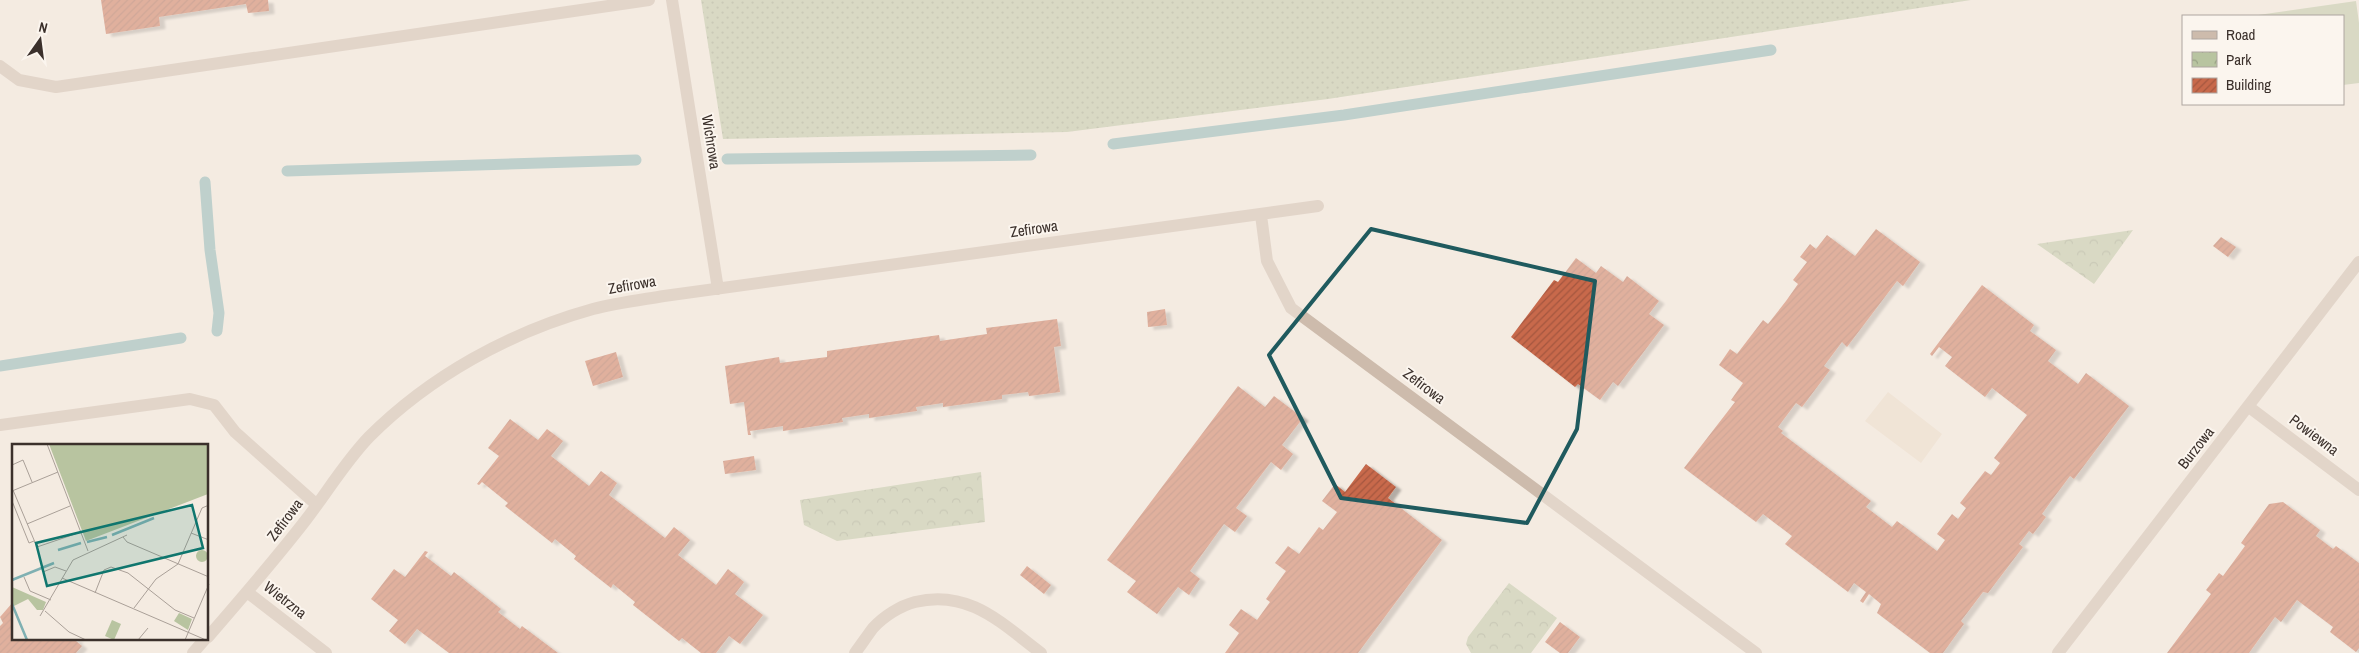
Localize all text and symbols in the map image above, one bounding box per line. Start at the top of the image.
north arrow [15,15,65,65]
legend [2182,15,2344,105]
text: N [37,18,49,37]
text: Road [2226,24,2255,45]
text: Park [2226,49,2252,70]
text: Building [2226,74,2271,95]
street label: Wichrowa [697,113,726,171]
street label: Zefirowa [1009,215,1059,242]
street label: Zefirowa [607,270,657,299]
street label: Zefirowa [1399,363,1450,408]
street label: Powiewna [2285,409,2343,460]
street label: Burzowa [2173,422,2219,473]
inset map [12,444,209,640]
street label: Zefirowa [262,494,307,545]
street label: Wietrzna [259,576,311,623]

